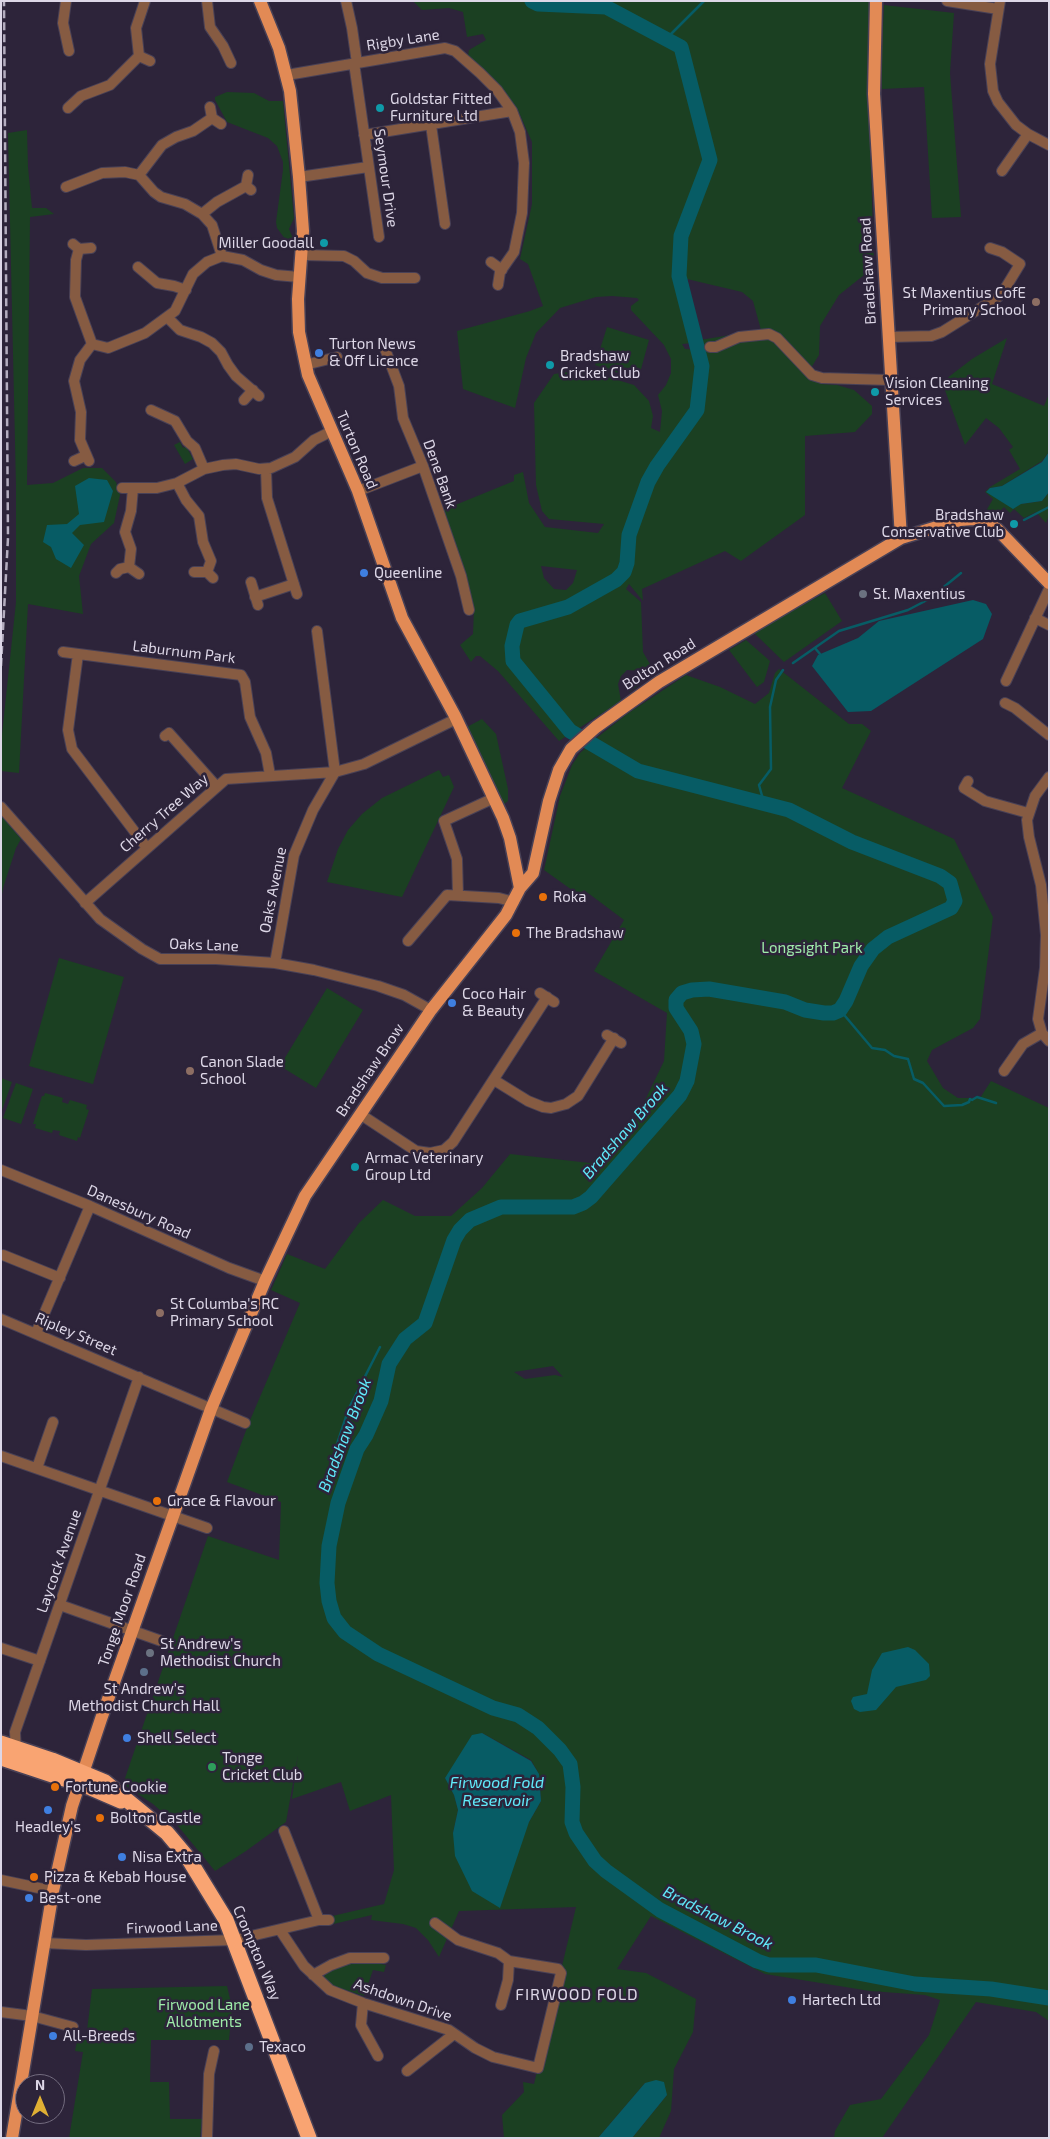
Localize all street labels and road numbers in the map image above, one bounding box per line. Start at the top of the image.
street label: Rigby Lane [365,25,441,55]
street label: Seymour Drive [370,127,402,229]
street label: Bradshaw Road [856,217,880,325]
street label: Turton Road [333,408,381,492]
street label: Dene Bank [419,437,461,511]
street label: Bolton Road [619,634,699,694]
street label: Laburnum Park [132,637,236,667]
street label: Cherry Tree Way [116,770,212,856]
street label: Oaks Avenue [256,846,290,934]
street label: Oaks Lane [169,935,239,955]
street label: Bradshaw Brow [332,1020,408,1120]
street label: Danesbury Road [84,1181,194,1243]
street label: Ripley Street [32,1309,120,1359]
street label: Laycock Avenue [33,1507,85,1615]
street label: Tonge Moor Road [94,1551,150,1669]
street label: Crompton Way [229,1903,285,2003]
street label: Firwood Lane [126,1916,218,1938]
street label: Ashdown Drive [351,1975,455,2025]

